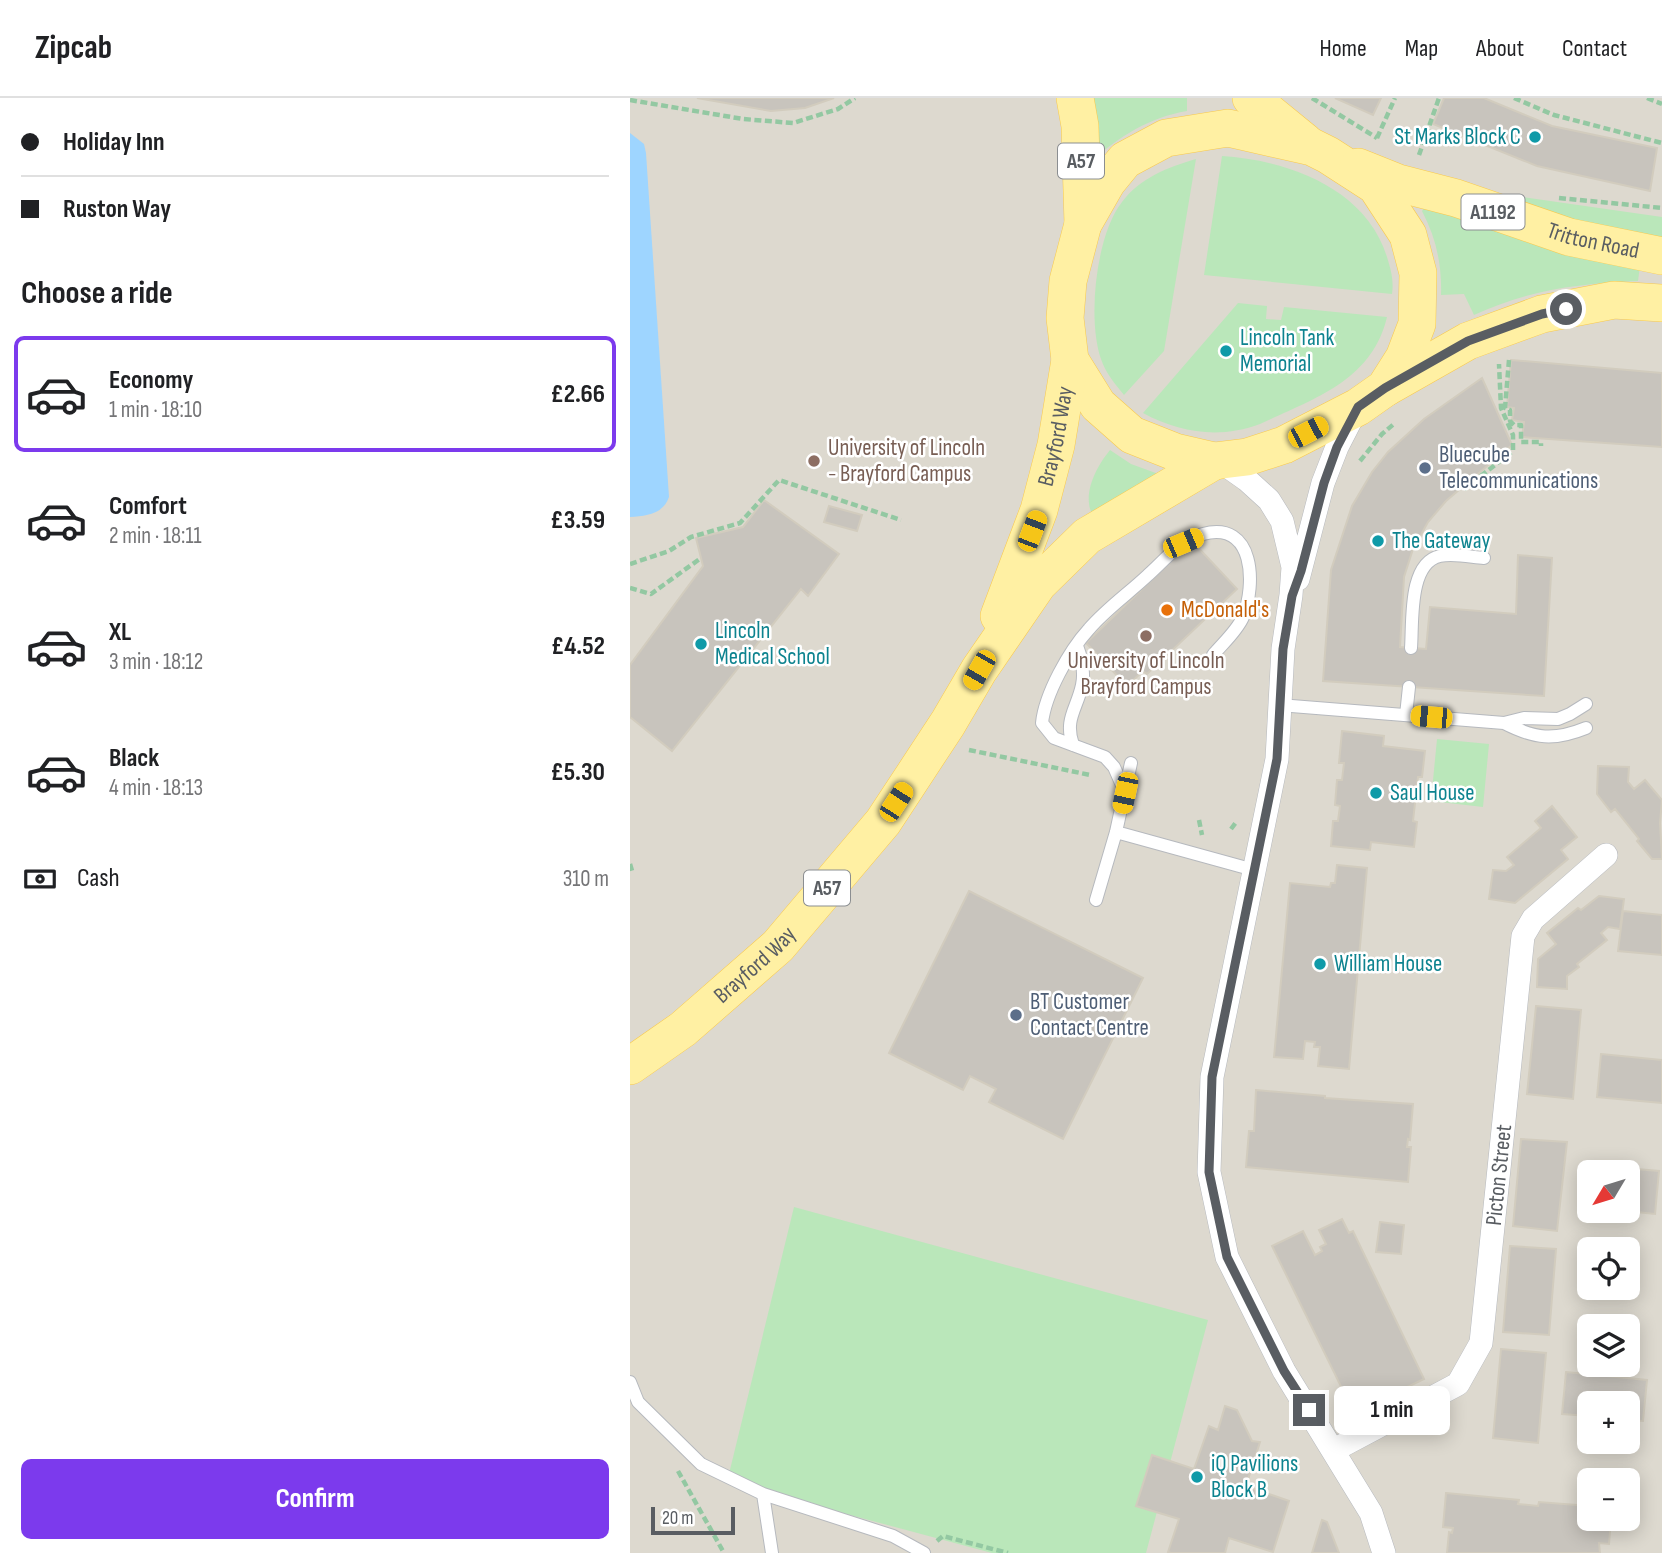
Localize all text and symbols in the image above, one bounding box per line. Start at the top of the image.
text: Zipcab [35,28,112,68]
text: Home [1319,34,1367,63]
text: Map [1405,34,1438,63]
text: About [1476,34,1524,63]
text: Contact [1562,34,1627,63]
place label: St Marks Block C [1394,123,1521,151]
text: Holiday Inn [63,127,165,158]
marker: St Marks Block C [1527,129,1543,145]
road number: A57 [1058,144,1104,178]
text: Ruston Way [63,194,171,225]
road number: A1192 [1462,194,1524,230]
street label: Tritton Road [1543,216,1642,265]
text: Choose a ride [21,274,173,313]
route start [1550,293,1582,325]
place label: Lincoln Tank Memorial [1240,324,1335,378]
marker: Lincoln Tank Memorial [1218,343,1234,359]
icon: car [25,363,88,426]
text: Economy [109,365,193,396]
text: £2.66 [550,379,605,410]
street label: Brayford Way [1032,384,1079,489]
text: 1 min · 18:10 [109,396,202,424]
car [1285,413,1332,451]
place label: University of Lincoln - Brayford Campus [828,434,985,488]
place label: Bluecube Telecommunications [1439,441,1598,495]
marker: University of Lincoln - Brayford Campus [806,453,822,469]
marker: Bluecube Telecommunications [1417,460,1433,476]
icon: car [25,489,88,552]
text: Comfort [109,491,187,522]
text: £3.59 [550,505,605,536]
car [1015,508,1050,554]
text: 2 min · 18:11 [109,522,201,550]
car [1160,525,1207,561]
place label: The Gateway [1392,527,1490,555]
marker: The Gateway [1370,533,1386,549]
place label: McDonald's [1181,596,1269,624]
marker: McDonald's [1159,602,1175,618]
icon: car [25,615,88,678]
text: XL [109,617,131,648]
place label: Lincoln Medical School [715,617,830,671]
marker: University of Lincoln Brayford Campus [1138,628,1154,644]
text: £4.52 [551,631,605,662]
marker: Lincoln Medical School [693,636,709,652]
car [960,647,999,693]
place label: University of Lincoln Brayford Campus [1067,647,1225,701]
text: 3 min · 18:12 [109,648,203,676]
car [1410,705,1453,729]
icon: car [25,741,88,804]
text: Black [109,743,159,774]
text: £5.30 [550,757,605,788]
car [1111,770,1140,816]
text: 4 min · 18:13 [109,774,203,802]
car [876,779,917,825]
place label: Saul House [1390,779,1475,807]
marker: Saul House [1368,785,1384,801]
icon: cash [21,860,59,898]
text: Cash [77,863,120,894]
text: 310 m [563,865,609,893]
road number: A57 [804,870,850,906]
street label: Brayford Way [708,921,802,1010]
place label: William House [1334,950,1442,978]
marker: William House [1312,956,1328,972]
place label: BT Customer Contact Centre [1030,988,1149,1042]
marker: BT Customer Contact Centre [1008,1007,1024,1023]
street label: Picton Street [1480,1123,1518,1227]
north arrow [1577,1160,1640,1223]
map controls [1577,1160,1640,1531]
button: locate [1577,1237,1640,1300]
button: layers [1577,1314,1640,1377]
callout: 1 min [1334,1386,1449,1434]
button: + [1577,1391,1640,1454]
route end [1293,1394,1325,1426]
text: 1 min [1371,1396,1413,1424]
place label: iQ Pavilions Block B [1211,1450,1298,1504]
button: Confirm [21,1459,609,1539]
button: − [1577,1468,1640,1531]
marker: iQ Pavilions Block B [1189,1469,1205,1485]
scale bar [651,1504,735,1536]
text: 20 m [662,1507,694,1530]

